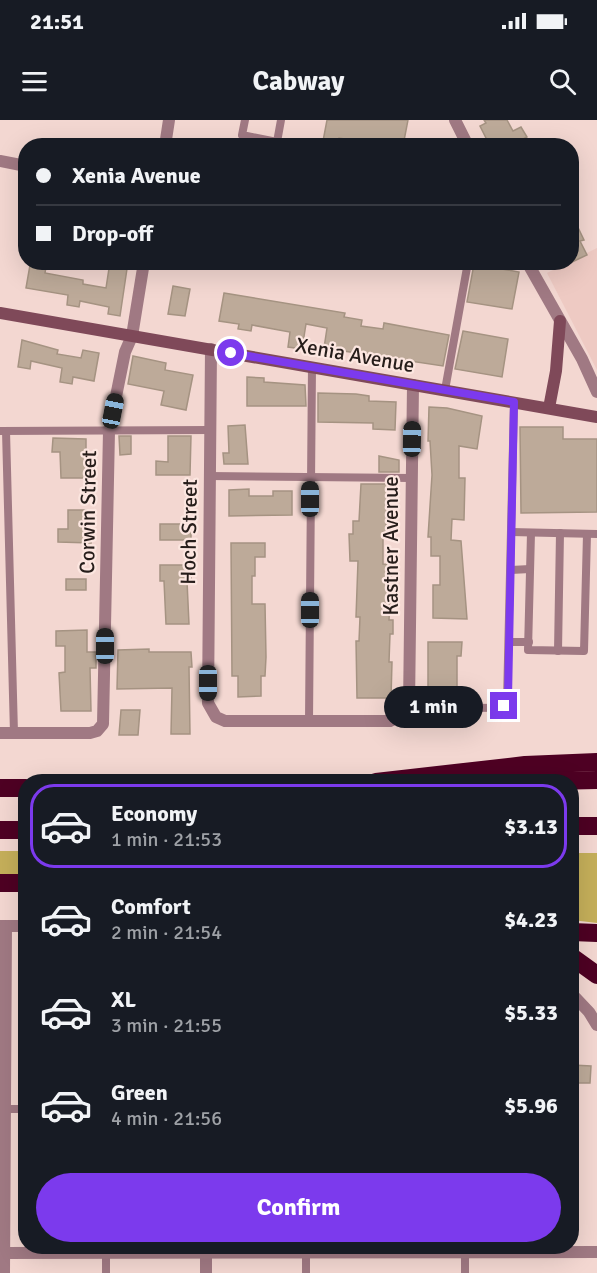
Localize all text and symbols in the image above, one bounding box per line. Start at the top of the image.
text: 21:51 [30,8,84,35]
icon: menu [18,65,51,98]
text: Cabway [253,65,344,98]
icon: search [546,65,579,98]
text: Xenia Avenue [72,162,201,189]
text: Drop-off [72,220,153,247]
street label: Xenia Avenue [293,332,417,378]
route start [217,339,244,366]
car [101,392,125,430]
car [403,421,421,457]
street label: Corwin Street [74,450,102,574]
street label: Kastner Avenue [378,476,404,616]
street label: Hoch Street [175,479,203,585]
car [301,481,319,517]
car [301,592,319,628]
car [96,628,114,664]
car [199,665,217,701]
callout: 1 min [384,685,483,727]
route end [490,692,517,719]
text: 1 min [409,694,458,719]
icon: car [39,799,93,853]
text: Economy [111,800,197,827]
text: $3.13 [504,813,558,840]
text: 1 min · 21:53 [111,827,222,852]
icon: car [39,892,93,946]
text: Comfort [111,893,191,920]
text: $4.23 [504,906,558,933]
text: 2 min · 21:54 [111,920,222,945]
icon: car [39,985,93,1039]
text: XL [111,986,136,1013]
text: $5.33 [504,999,558,1026]
text: 3 min · 21:55 [111,1013,222,1038]
icon: car [39,1078,93,1132]
text: Green [111,1079,168,1106]
text: $5.96 [504,1092,558,1119]
text: 4 min · 21:56 [111,1106,222,1131]
button: Confirm [36,1173,561,1242]

